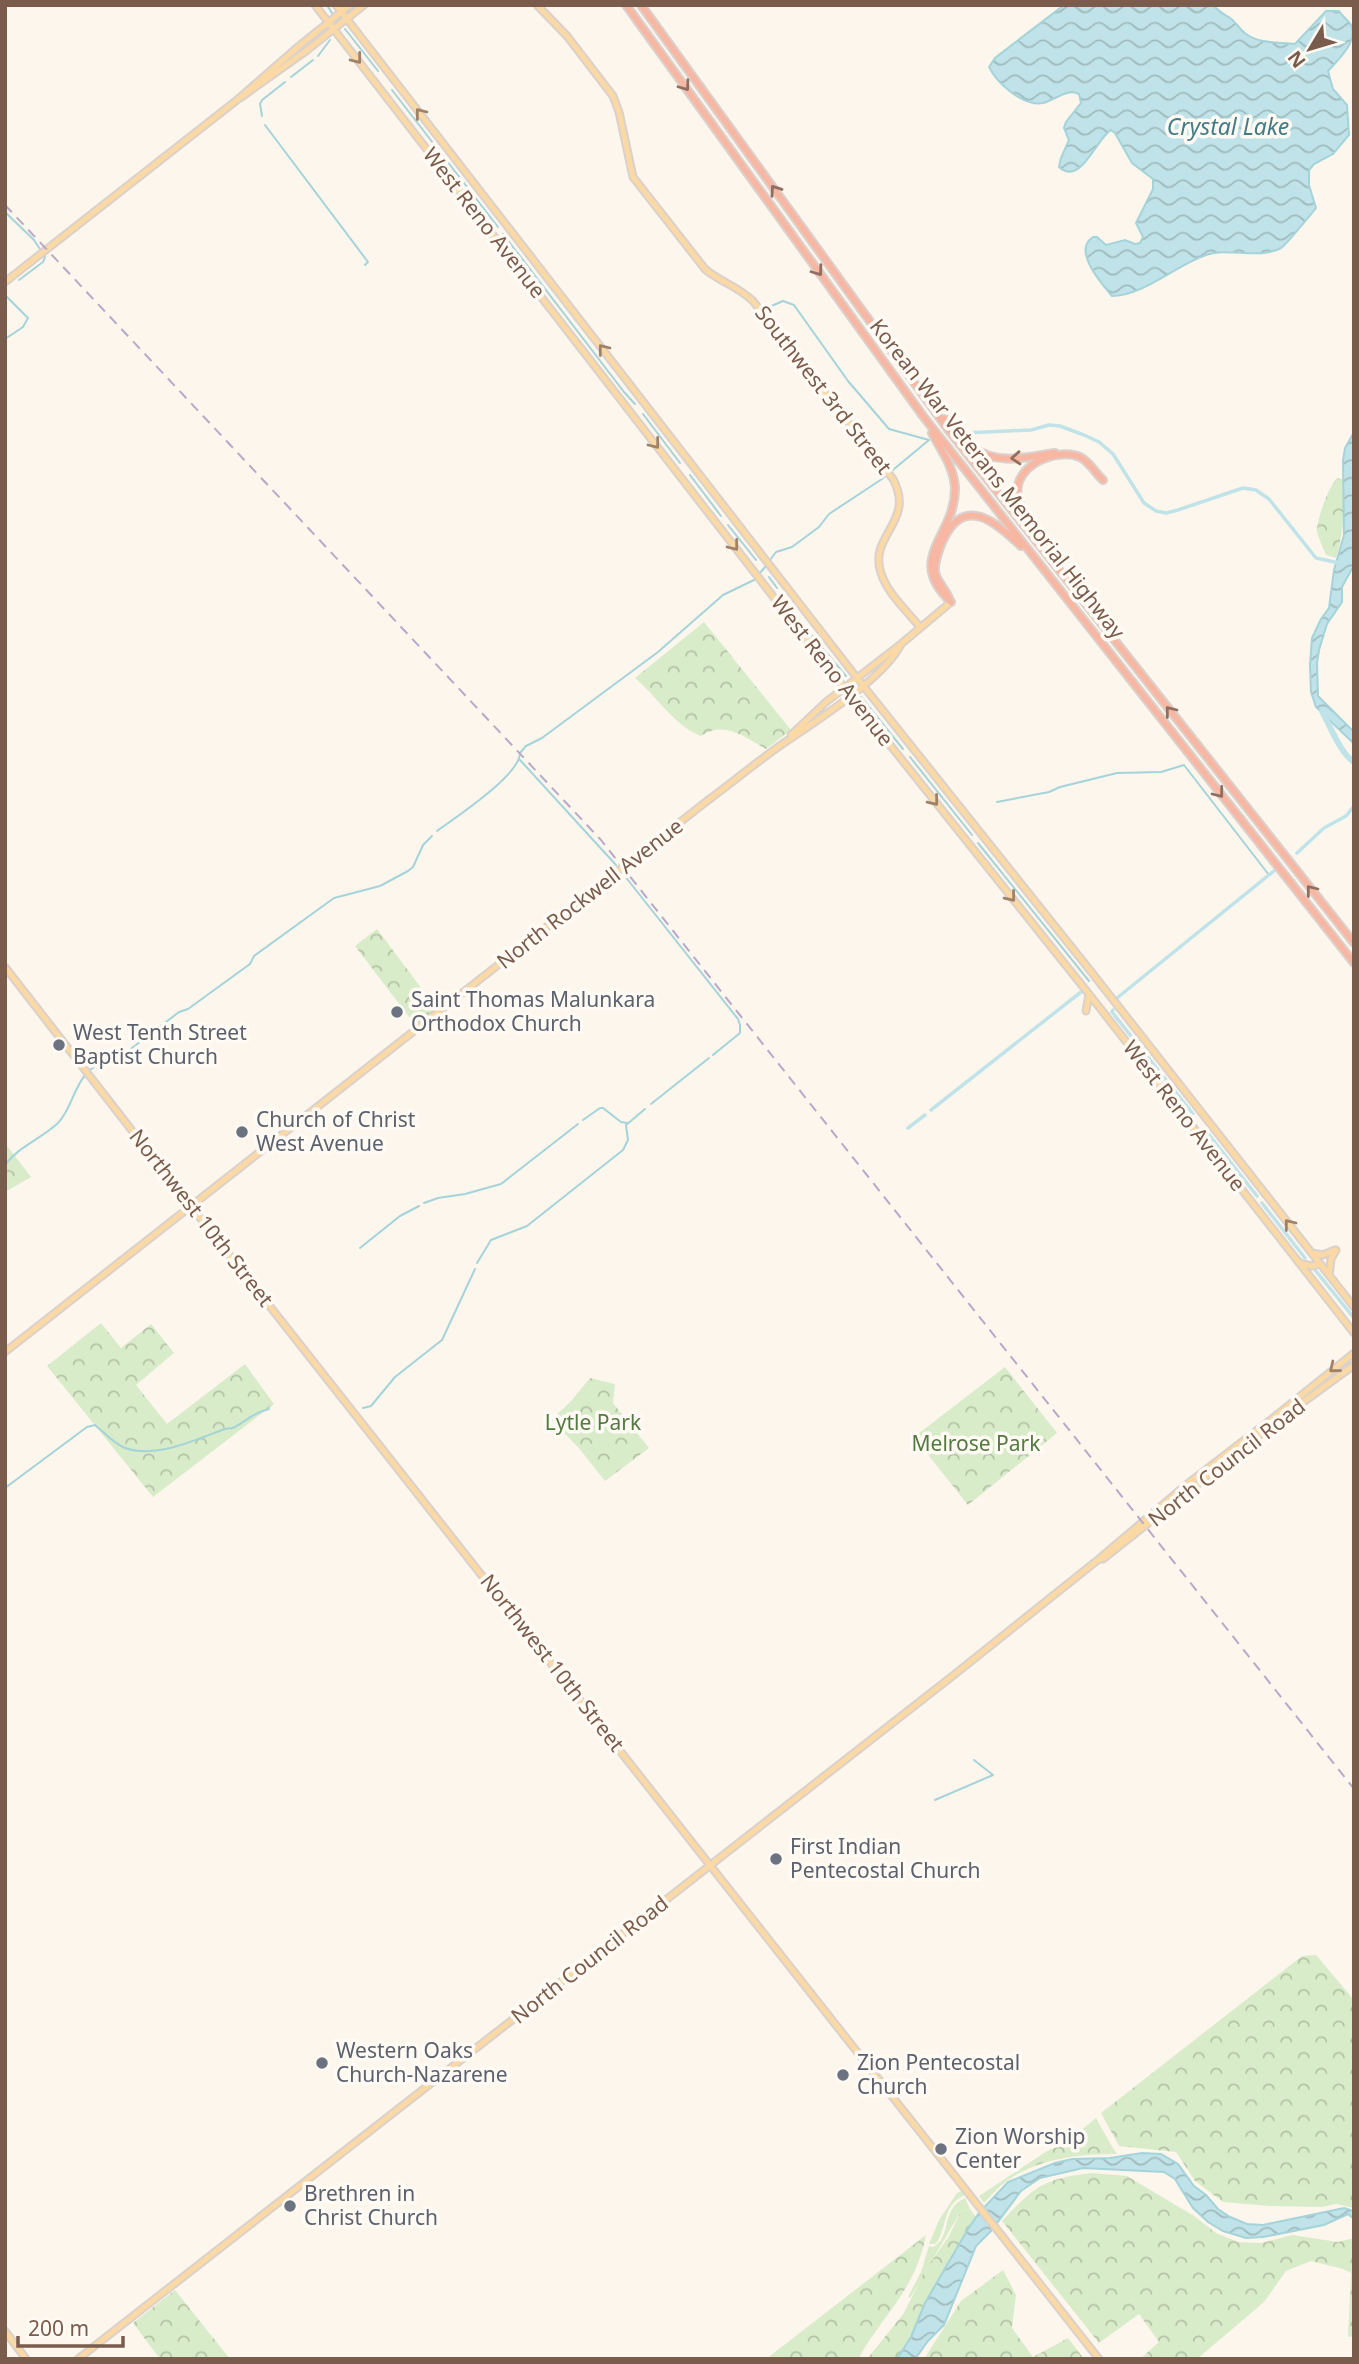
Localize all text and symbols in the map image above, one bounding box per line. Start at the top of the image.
north arrow [1275,14,1345,84]
text: N [1282,45,1312,74]
one-way arrow [349,52,362,64]
one-way arrow [677,79,689,91]
one-way arrow [416,109,429,121]
water label: Crystal Lake [1167,110,1289,142]
street label: West Reno Avenue [417,141,552,303]
one-way arrow [771,185,783,198]
one-way arrow [810,263,822,276]
street label: Southwest 3rd Street [749,299,899,480]
street label: Korean War Veterans Memorial Highway [864,313,1132,644]
one-way arrow [598,345,611,357]
one-way arrow [647,436,660,449]
one-way arrow [1010,450,1021,465]
one-way arrow [726,538,739,551]
street label: West Reno Avenue [765,589,900,751]
one-way arrow [1166,707,1179,719]
one-way arrow [1211,785,1224,797]
one-way arrow [926,792,938,805]
street label: North Rockwell Avenue [491,812,688,975]
one-way arrow [1307,885,1320,897]
one-way arrow [1003,890,1016,902]
place label: Saint Thomas Malunkara Orthodox Church [411,985,655,1037]
marker: Saint Thomas Malunkara Orthodox Church [389,1004,405,1020]
place label: West Tenth Street Baptist Church [73,1018,247,1070]
street label: West Reno Avenue [1117,1034,1252,1196]
marker: West Tenth Street Baptist Church [51,1037,67,1053]
place label: Church of Christ West Avenue [256,1105,416,1157]
street label: Northwest 10th Street [124,1123,280,1312]
marker: Church of Christ West Avenue [234,1124,250,1140]
one-way arrow [1285,1219,1297,1232]
one-way arrow [1330,1360,1342,1373]
street label: North Council Road [1142,1392,1311,1532]
park label: Lytle Park [545,1408,642,1436]
park label: Melrose Park [911,1429,1041,1457]
street label: Northwest 10th Street [475,1568,631,1757]
place label: First Indian Pentecostal Church [790,1832,981,1884]
marker: First Indian Pentecostal Church [768,1851,784,1867]
street label: North Council Road [505,1889,674,2029]
place label: Western Oaks Church-Nazarene [336,2036,508,2088]
place label: Zion Pentecostal Church [857,2048,1020,2100]
marker: Western Oaks Church-Nazarene [314,2055,330,2071]
marker: Zion Pentecostal Church [835,2067,851,2083]
place label: Zion Worship Center [955,2122,1085,2174]
marker: Zion Worship Center [933,2141,949,2157]
place label: Brethren in Christ Church [304,2179,438,2231]
marker: Brethren in Christ Church [282,2198,298,2214]
scale bar [18,2304,122,2348]
text: 200 m [28,2314,89,2342]

